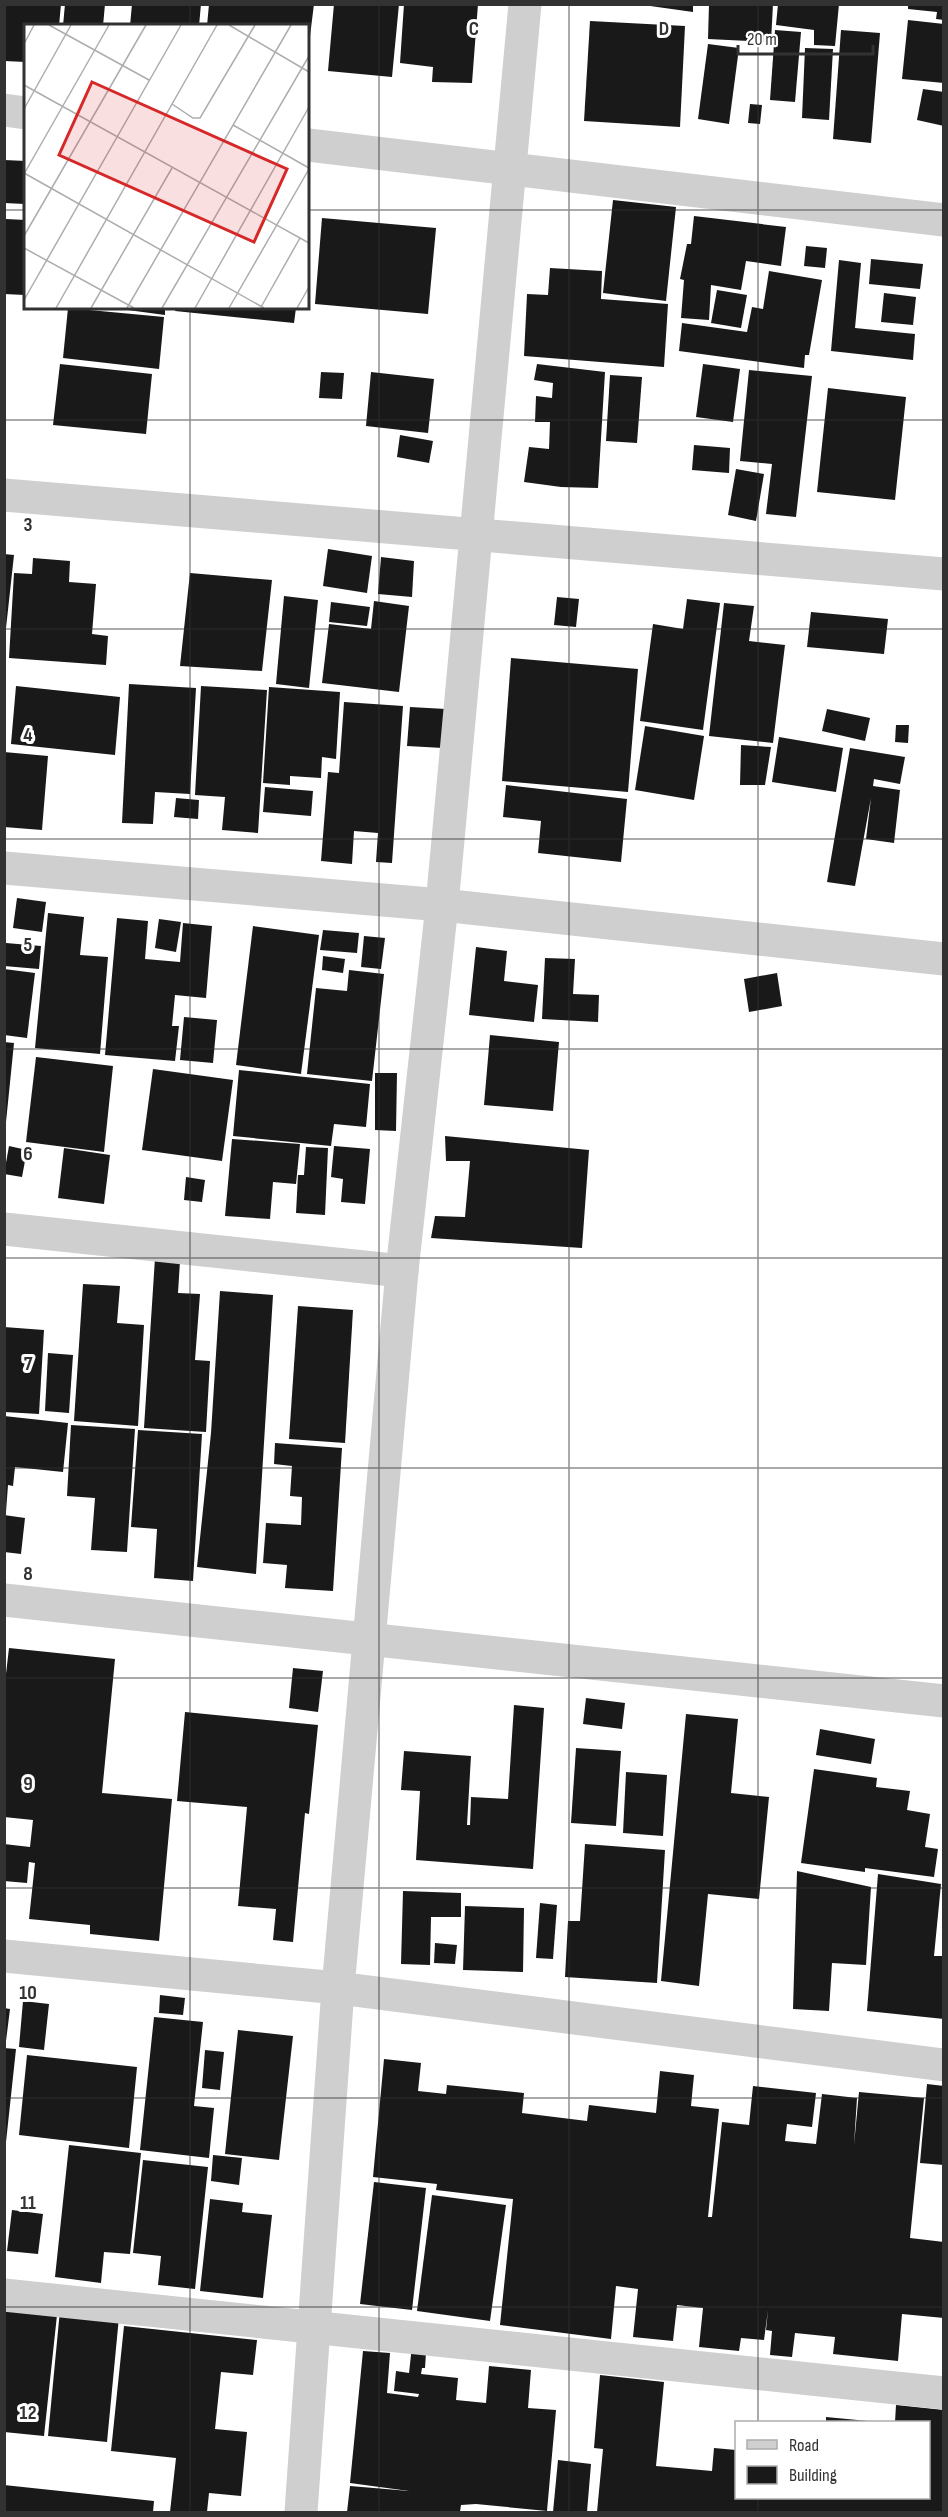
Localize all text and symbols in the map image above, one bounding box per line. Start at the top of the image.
text: C [469,17,479,41]
text: D [659,17,669,41]
scale bar [738,18,873,56]
inset map [24,24,309,309]
text: 20 m [747,29,777,50]
text: 3 [24,513,33,537]
text: 4 [23,723,33,747]
text: 5 [24,933,33,957]
text: 6 [23,1142,33,1166]
text: 7 [24,1352,33,1376]
text: 8 [23,1562,33,1586]
text: 9 [23,1772,33,1796]
text: 10 [19,1981,37,2005]
text: 11 [20,2191,36,2215]
text: 12 [20,2401,36,2425]
legend [735,2421,930,2499]
text: Road [789,2435,819,2456]
text: Building [789,2465,837,2486]

